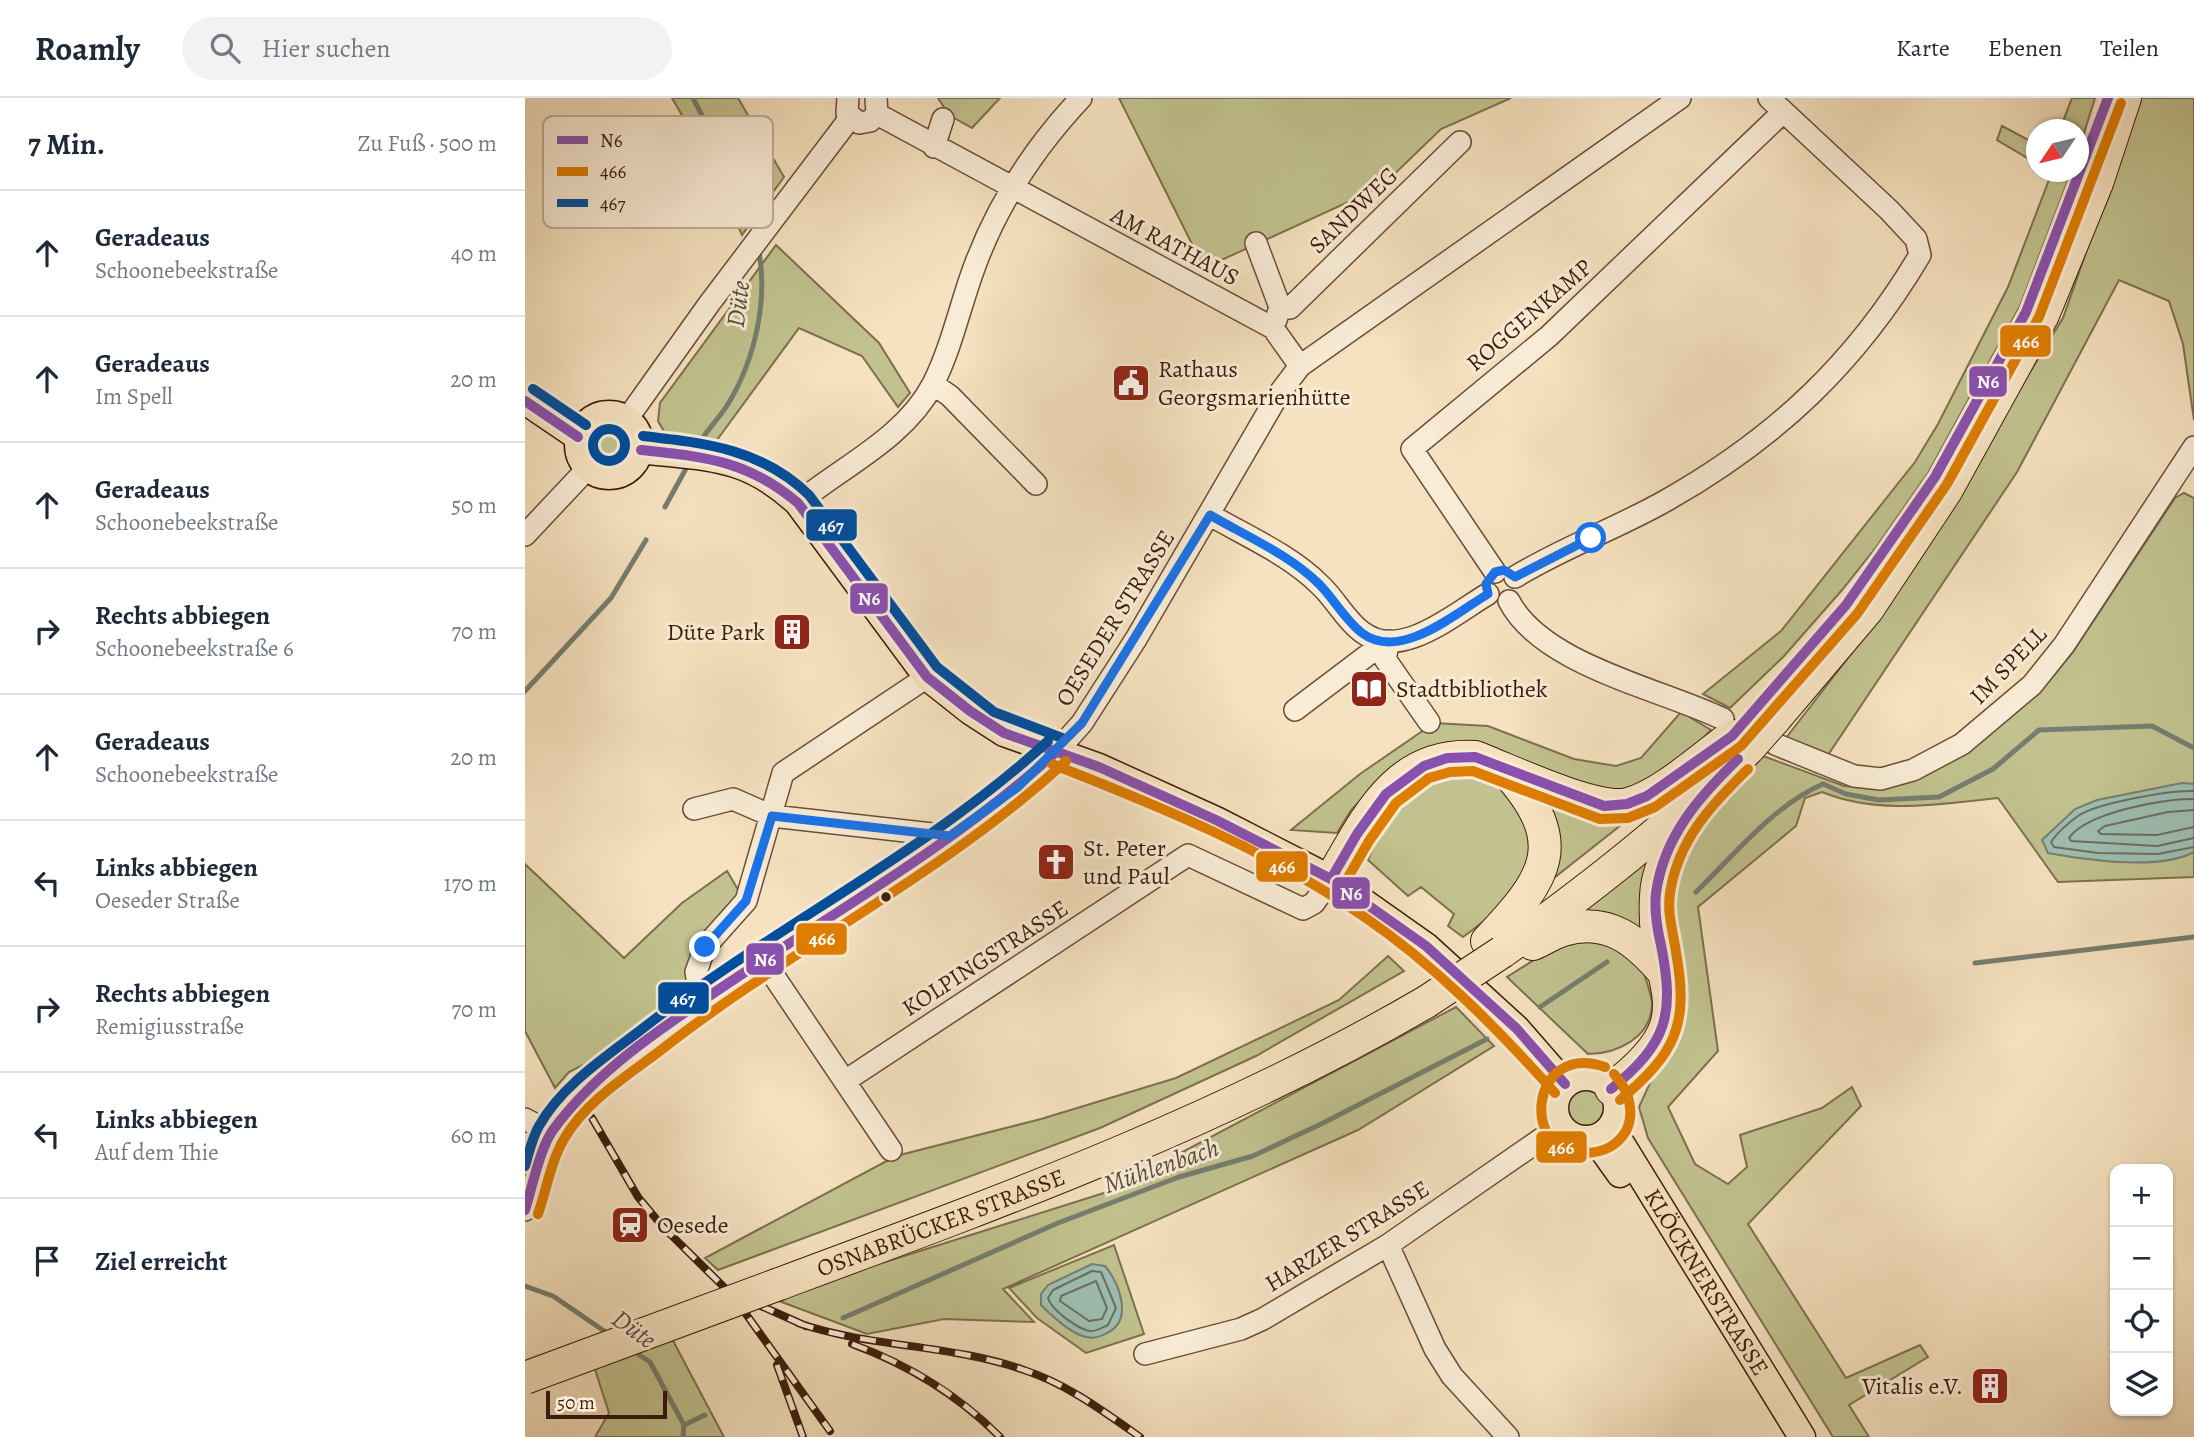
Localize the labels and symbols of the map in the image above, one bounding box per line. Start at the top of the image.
legend [543,116,773,228]
north arrow [2026,119,2089,182]
text: N6 [600,128,623,154]
text: 466 [600,159,626,185]
street label: SANDWEG [1302,160,1404,260]
text: 467 [600,191,625,217]
street label: AM RATHAUS [1104,198,1245,293]
street label: ROGGENKAMP [1459,252,1599,378]
water label: Düte [718,279,758,329]
line badge: 466 [1999,324,2052,358]
text: 466 [2013,329,2039,355]
place label: Rathaus Georgsmarienhütte [1158,353,1351,413]
public building icon: Rathaus Georgsmarienhütte [1110,362,1152,404]
line badge: N6 [1968,365,2008,398]
text: N6 [1977,369,1999,395]
line badge: 467 [805,508,858,542]
text: 467 [818,513,845,539]
route start [1575,522,1606,553]
street label: OESEDER STRASSE [1048,524,1182,712]
line badge: N6 [849,582,889,615]
text: N6 [858,586,880,612]
building icon: Düte Park [771,611,813,653]
place label: Düte Park [667,616,765,648]
street label: IM SPELL [1963,618,2054,711]
library icon: Stadtbibliothek [1348,668,1390,710]
place label: Stadtbibliothek [1396,673,1548,705]
place label: St. Peter und Paul [1083,832,1170,892]
church icon: St. Peter und Paul [1035,841,1077,883]
line badge: 466 [1255,850,1309,883]
text: 466 [1269,854,1295,880]
line badge: N6 [1331,876,1371,910]
text: N6 [1340,881,1362,907]
unlabelled marker [879,890,893,904]
street label: KOLPINGSTRASSE [896,892,1074,1024]
line badge: 466 [795,922,848,956]
text: 466 [809,926,835,952]
route end [689,931,720,962]
line badge: N6 [745,942,785,976]
text: N6 [754,947,776,973]
line badge: 467 [657,981,710,1015]
text: 467 [670,986,697,1012]
water label: Mühlenbach [1098,1130,1224,1202]
line badge: 466 [1535,1130,1588,1164]
text: 466 [1548,1135,1574,1161]
street label: OSNABRÜCKER STRASSE [812,1161,1070,1285]
street label: HARZER STRASSE [1259,1173,1435,1299]
street label: KLÖCKNERSTRASSE [1637,1182,1776,1382]
station icon: Oesede [609,1204,651,1246]
place label: Oesede [657,1209,728,1241]
water label: Düte [605,1301,663,1357]
building icon: Vitalis e.V. [1969,1365,2011,1407]
place label: Vitalis e.V. [1861,1370,1963,1402]
scale bar [546,1388,667,1420]

